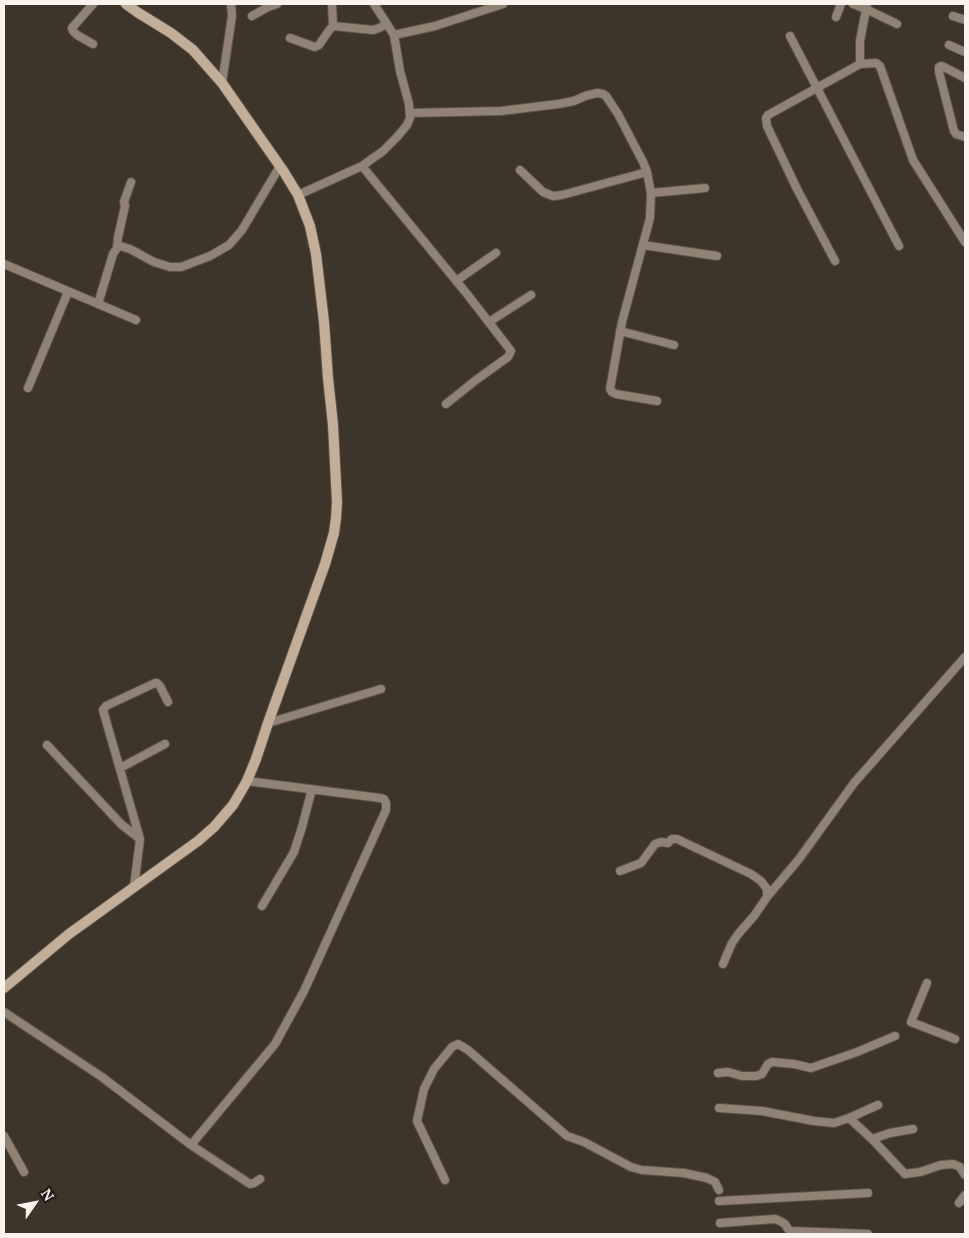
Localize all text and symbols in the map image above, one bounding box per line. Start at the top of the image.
north arrow [10,1178,60,1228]
text: N [37,1185,59,1204]

